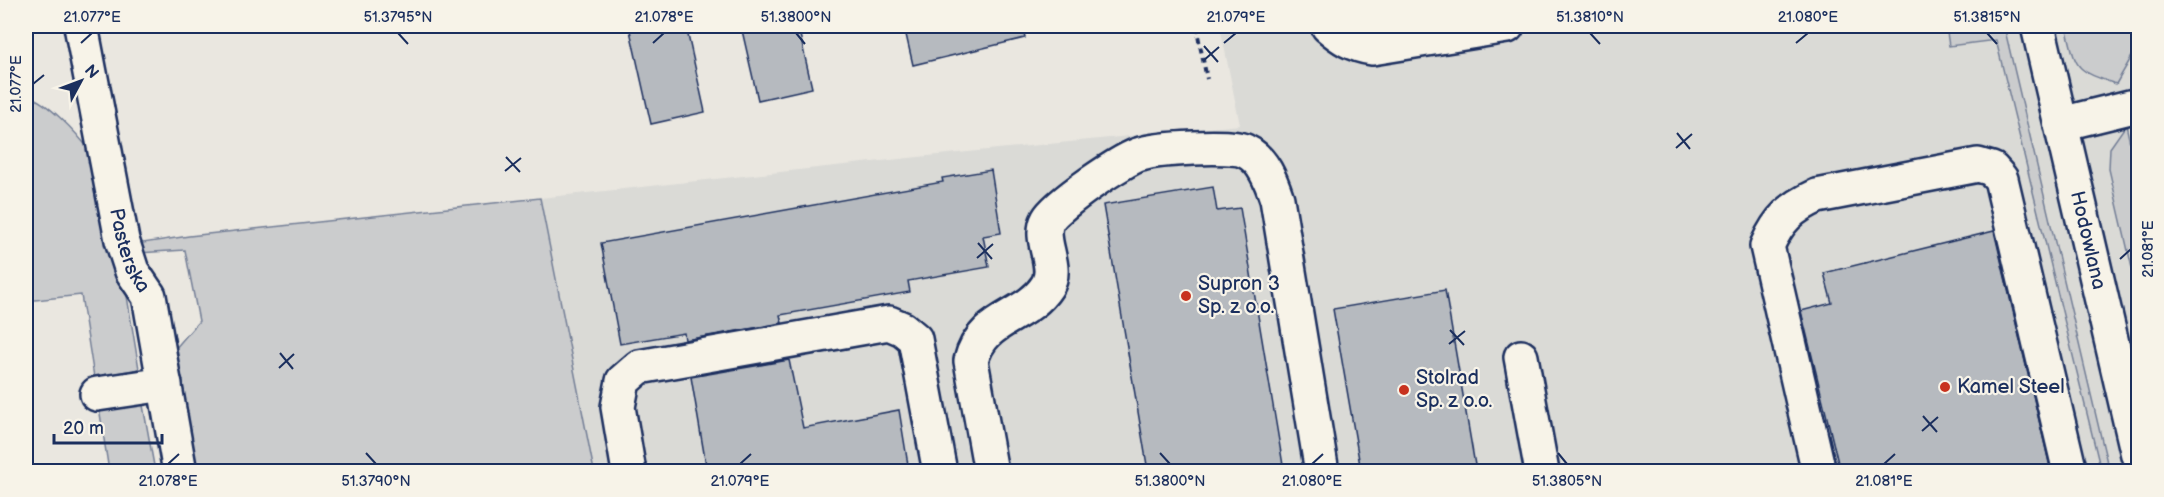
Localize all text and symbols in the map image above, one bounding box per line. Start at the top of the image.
text: 21.077°E [63,8,121,27]
text: 51.3795°N [363,8,433,27]
text: 21.078°E [634,8,694,27]
text: 51.3800°N [760,8,832,27]
text: 21.079°E [1206,8,1266,27]
text: 51.3810°N [1556,8,1624,27]
text: 21.080°E [1778,8,1838,27]
text: 51.3815°N [1953,8,2021,27]
north arrow [51,51,111,111]
text: 21.077°E [7,55,26,113]
text: N [80,61,102,83]
street label: Hodowlana [2065,189,2111,292]
street label: Pasterska [104,206,155,297]
text: 21.081°E [2139,220,2158,278]
place label: Supron 3 Sp. z o.o. [1198,272,1280,319]
marker: Supron 3 Sp. z o.o. [1179,289,1193,303]
place label: Stolrad Sp. z o.o. [1416,366,1492,413]
place label: Kamel Steel [1957,375,2065,399]
marker: Kamel Steel [1938,380,1952,394]
marker: Stolrad Sp. z o.o. [1397,383,1411,397]
scale bar [54,407,162,445]
text: 20 m [63,418,104,439]
text: 21.078°E [138,472,198,491]
text: 51.3790°N [341,472,411,491]
text: 21.079°E [710,472,770,491]
text: 51.3800°N [1134,472,1206,491]
text: 21.080°E [1282,472,1342,491]
text: 51.3805°N [1532,472,1602,491]
text: 21.081°E [1855,472,1913,491]

